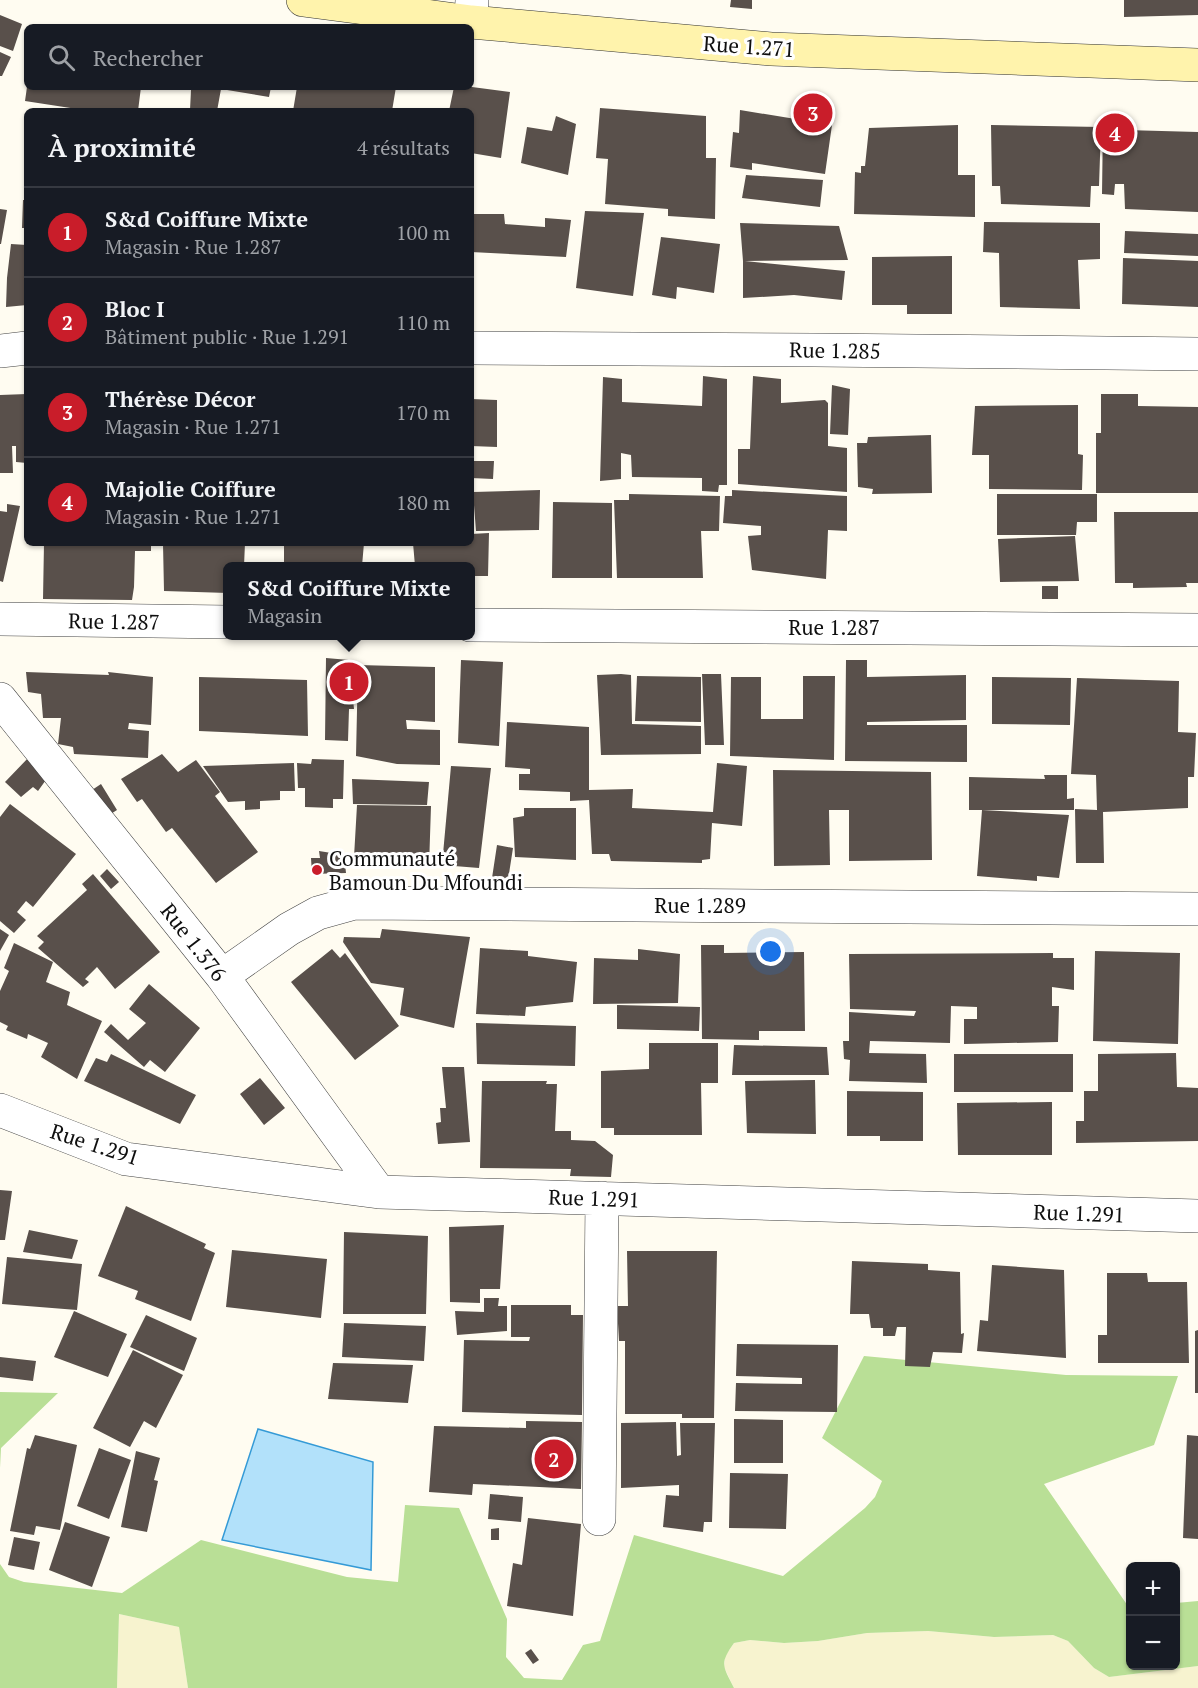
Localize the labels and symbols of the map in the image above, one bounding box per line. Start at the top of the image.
street label: Rue 1.271 [702,29,796,63]
pin: 3 [794,90,832,136]
pin: 4 [1096,110,1134,156]
street label: Rue 1.285 [789,335,881,365]
street label: Rue 1.287 [68,606,160,636]
street label: Rue 1.287 [788,613,880,641]
pin: 1 [330,660,368,704]
place label: Communauté Bamoun Du Mfoundi [329,844,523,896]
marker: Communauté Bamoun Du Mfoundi [310,863,324,877]
street label: Rue 1.289 [654,891,746,919]
street label: Rue 1.376 [155,897,233,987]
your location [756,937,785,966]
street label: Rue 1.291 [47,1117,143,1171]
street label: Rue 1.291 [548,1182,640,1214]
street label: Rue 1.291 [1033,1197,1125,1229]
pin: 2 [534,1436,574,1482]

